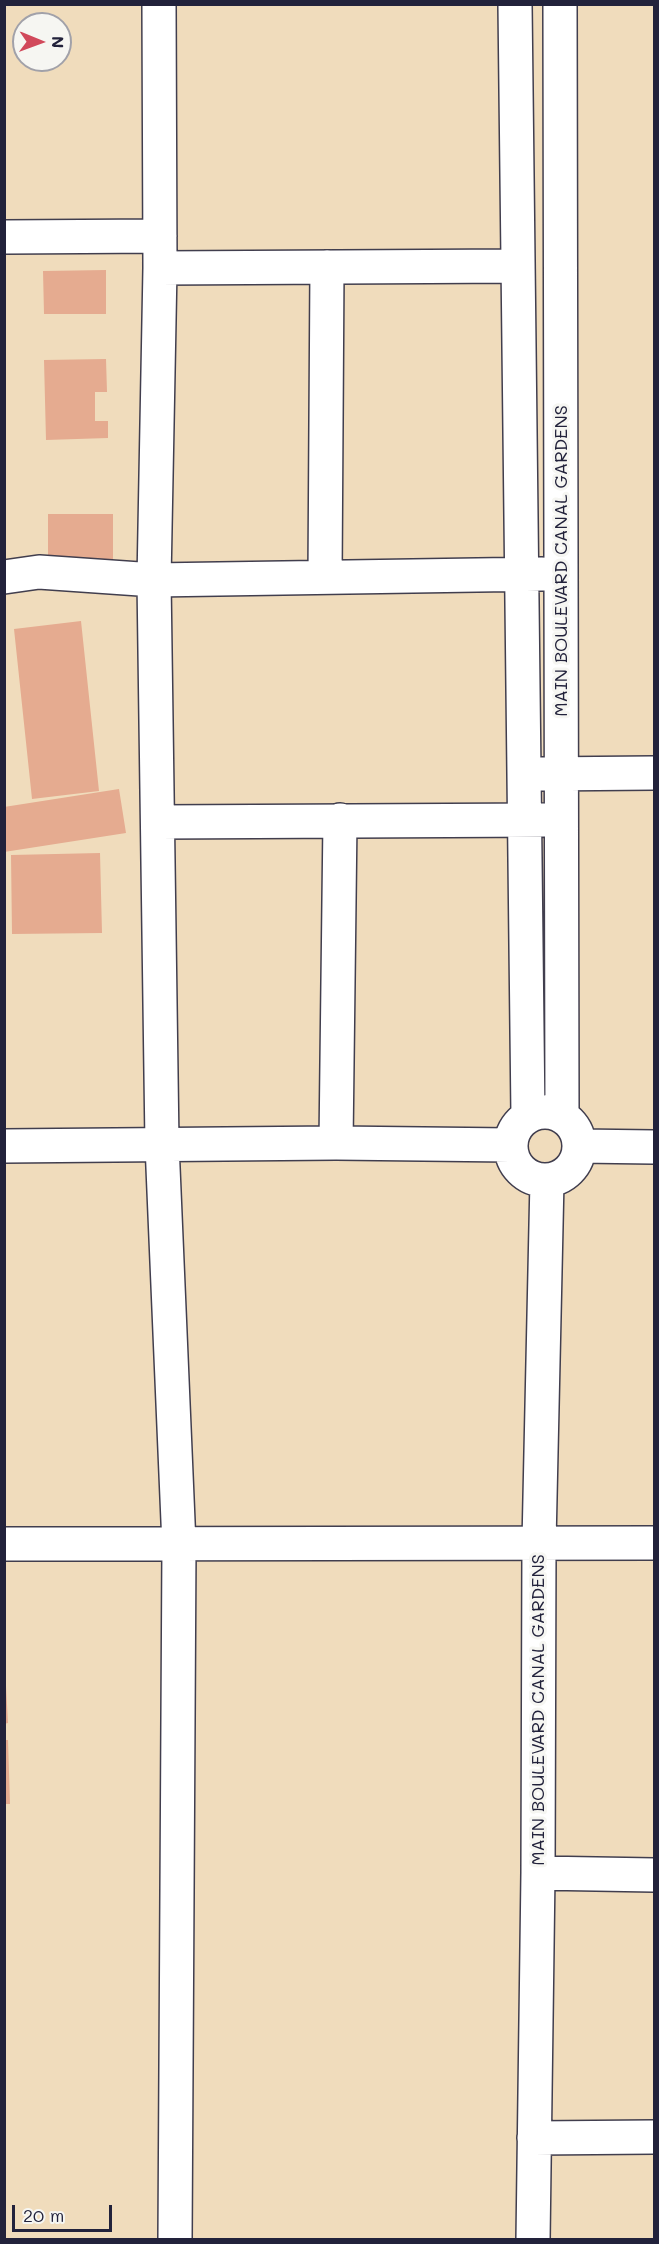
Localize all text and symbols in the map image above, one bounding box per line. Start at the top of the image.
north arrow [12,12,72,72]
text: N [48,36,69,49]
street label: MAIN BOULEVARD CANAL GARDENS [550,405,572,717]
street label: MAIN BOULEVARD CANAL GARDENS [527,1554,549,1866]
scale bar [15,2193,116,2231]
text: 20 m [23,2203,64,2227]

